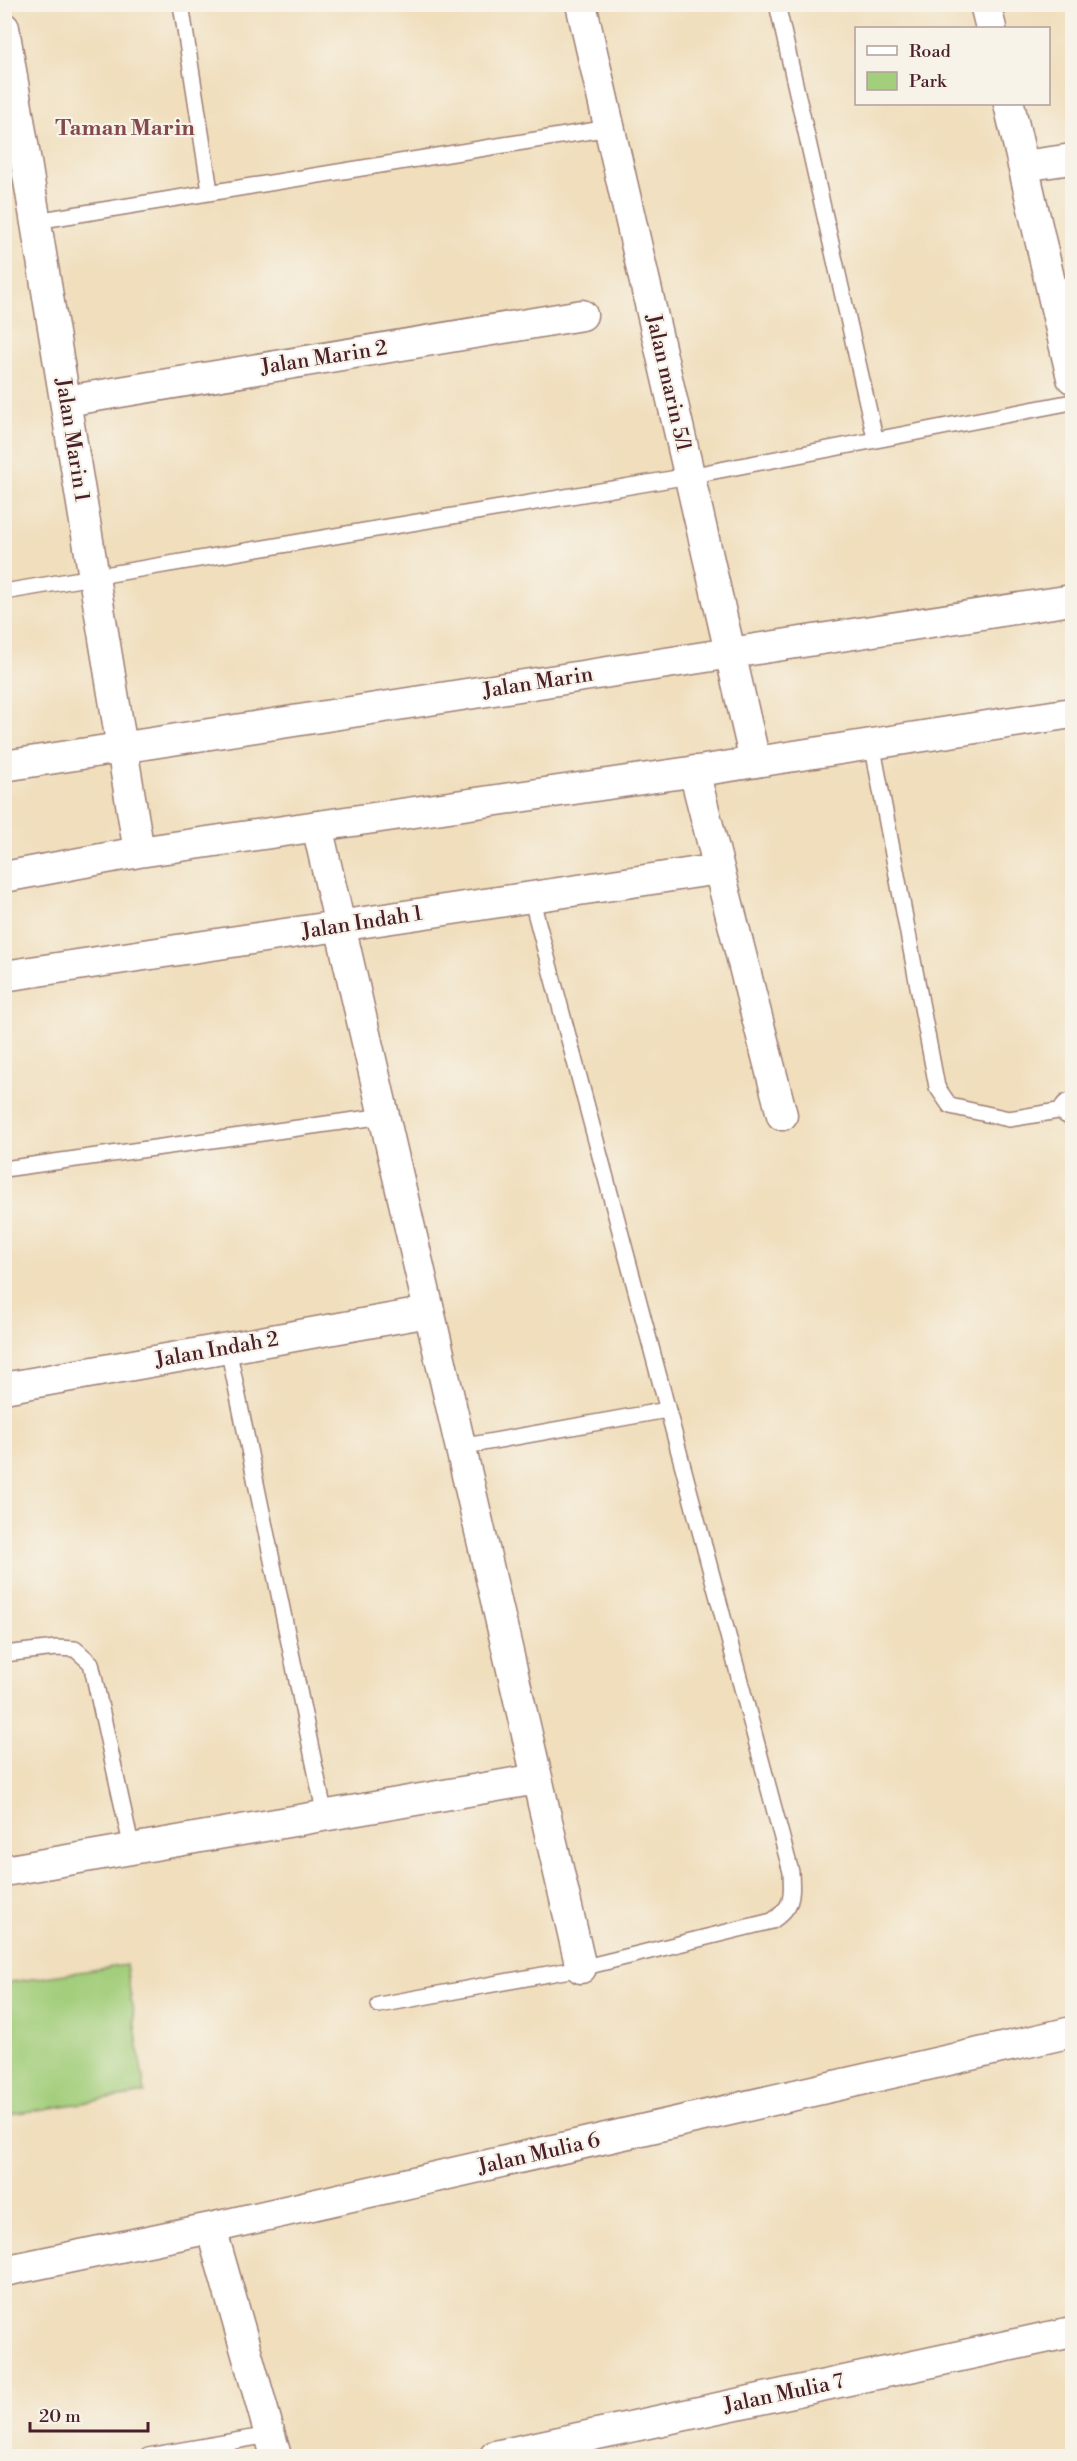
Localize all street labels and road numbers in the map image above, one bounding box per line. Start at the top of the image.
street label: Jalan marin 5/1 [639,311,696,454]
street label: Jalan Marin 2 [258,335,389,381]
street label: Jalan Marin 1 [49,375,95,504]
street label: Jalan Marin [480,661,595,705]
street label: Jalan Indah 1 [299,901,424,946]
street label: Jalan Indah 2 [152,1326,281,1374]
street label: Jalan Mulia 6 [474,2127,603,2181]
street label: Jalan Mulia 7 [720,2368,847,2420]

